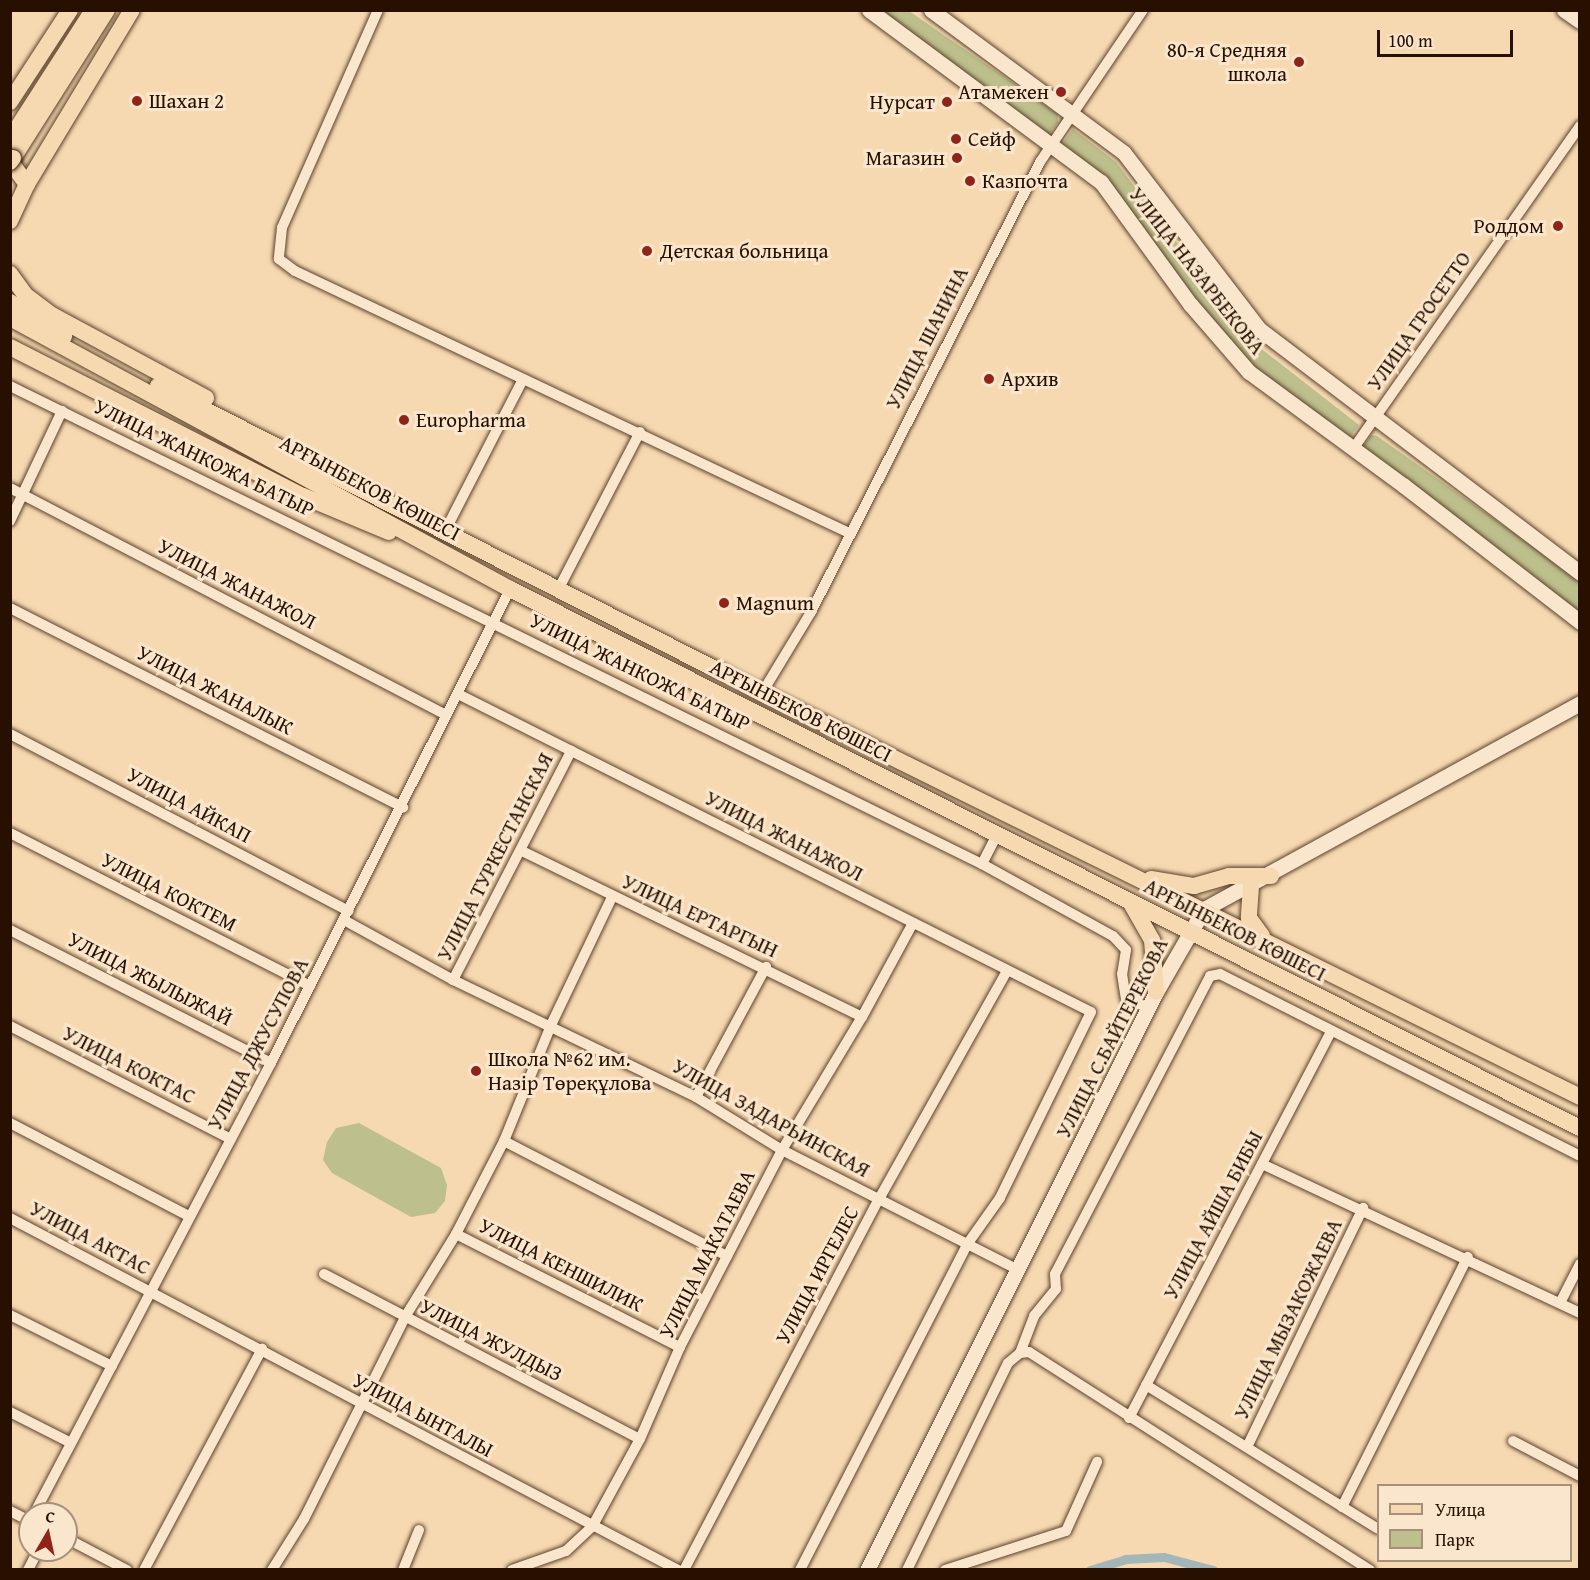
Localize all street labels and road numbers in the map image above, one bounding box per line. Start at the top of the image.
street label: УЛИЦА НАЗАРБЕКОВА [1124,182,1270,360]
street label: УЛИЦА ГРОСЕТТО [1362,247,1476,395]
street label: УЛИЦА ШАНИНА [880,263,974,413]
street label: УЛИЦА ЖАНКОЖА БАТЫР [90,394,318,522]
street label: АРҒЫНБЕКОВ КӨШЕСІ [275,430,465,546]
street label: УЛИЦА ЖАНАЖОЛ [154,533,320,635]
street label: УЛИЦА ЖАНКОЖА БАТЫР [526,608,754,736]
street label: УЛИЦА ЖАНАЛЫК [133,640,297,740]
street label: АРҒЫНБЕКОВ КӨШЕСІ [706,654,896,768]
street label: УЛИЦА ТУРКЕСТАНСКАЯ [432,749,558,965]
street label: УЛИЦА АЙКАП [122,762,256,848]
street label: УЛИЦА ЖАНАЖОЛ [701,785,867,887]
street label: УЛИЦА КОКТЕМ [97,847,241,937]
street label: УЛИЦА ЕРТАРГЫН [618,869,782,963]
street label: АРҒЫНБЕКОВ КӨШЕСІ [1140,873,1330,987]
street label: УЛИЦА ЖЫЛЫЖАЙ [64,927,236,1031]
street label: УЛИЦА С.БАЙТЕРЕКОВА [1051,934,1173,1142]
street label: УЛИЦА ДЖУСУПОВА [202,954,314,1134]
street label: УЛИЦА КОКТАС [58,1021,200,1109]
street label: УЛИЦА ЗАДАРЬИНСКАЯ [668,1053,874,1183]
street label: УЛИЦА АЙША БИБЫ [1158,1126,1268,1304]
street label: УЛИЦА МАКАТАЕВА [654,1166,760,1342]
street label: УЛИЦА АКТАС [25,1196,155,1280]
street label: УЛИЦА ИРГЕЛЕС [770,1202,864,1348]
street label: УЛИЦА КЕНШИЛИК [475,1213,647,1317]
street label: УЛИЦА МЫЗАКОЖАЕВА [1229,1215,1347,1423]
street label: УЛИЦА ЖУЛДЫЗ [416,1293,566,1387]
street label: УЛИЦА ЫНТАЛЫ [348,1367,498,1463]

